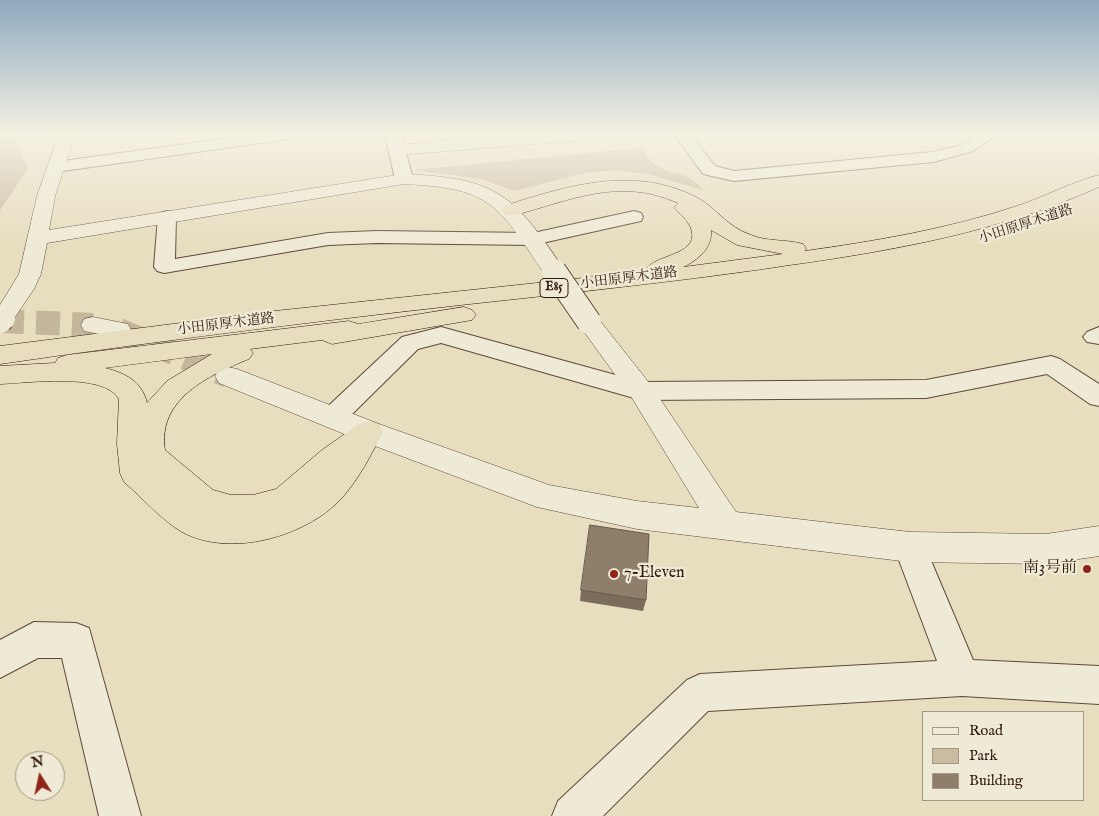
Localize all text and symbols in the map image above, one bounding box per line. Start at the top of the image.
street label: 小田原厚木道路 [977,202,1075,248]
street label: 小田原厚木道路 [579,265,679,293]
road number: E85 [540,278,568,298]
street label: 小田原厚木道路 [176,311,276,339]
place label: 南3号前 [1023,559,1077,579]
marker: 南3号前 [1081,563,1093,575]
place label: 7-Eleven [624,564,685,584]
marker: 7-Eleven [608,568,620,580]
legend [922,711,1084,801]
text: Road [969,721,1003,740]
text: Park [969,746,998,765]
north arrow [15,751,65,801]
text: N [30,752,45,772]
text: Building [969,771,1023,790]

